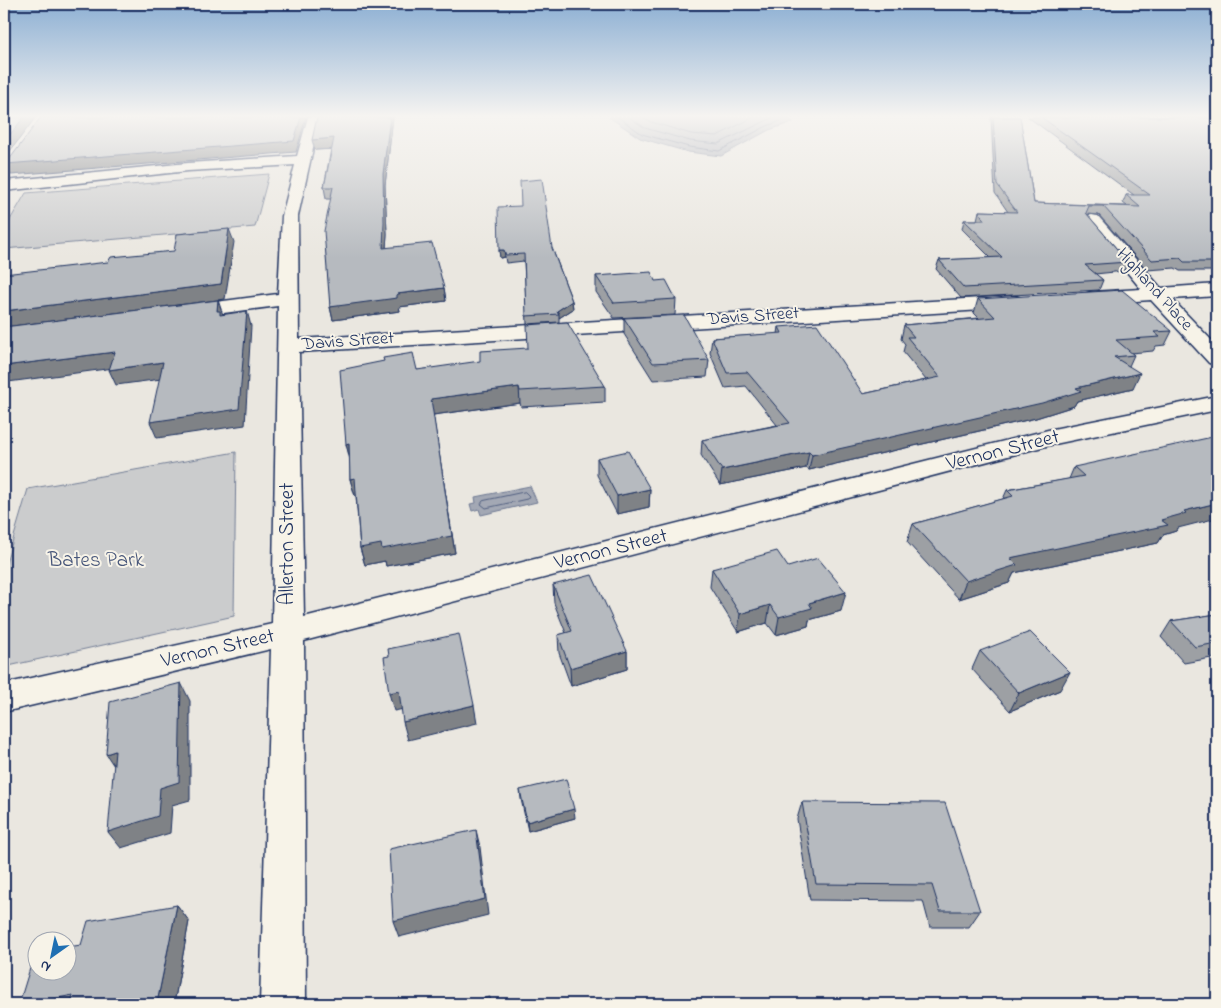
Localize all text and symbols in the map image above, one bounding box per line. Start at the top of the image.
street label: Highland Place [1109,243,1199,339]
street label: Davis Street [705,301,800,333]
street label: Davis Street [300,326,395,358]
street label: Vernon Street [942,422,1063,480]
street label: Allerton Street [273,483,303,605]
street label: Vernon Street [550,521,671,579]
park label: Bates Park [47,546,145,576]
street label: Vernon Street [157,621,278,677]
north arrow [28,930,78,980]
text: N [36,954,55,977]

